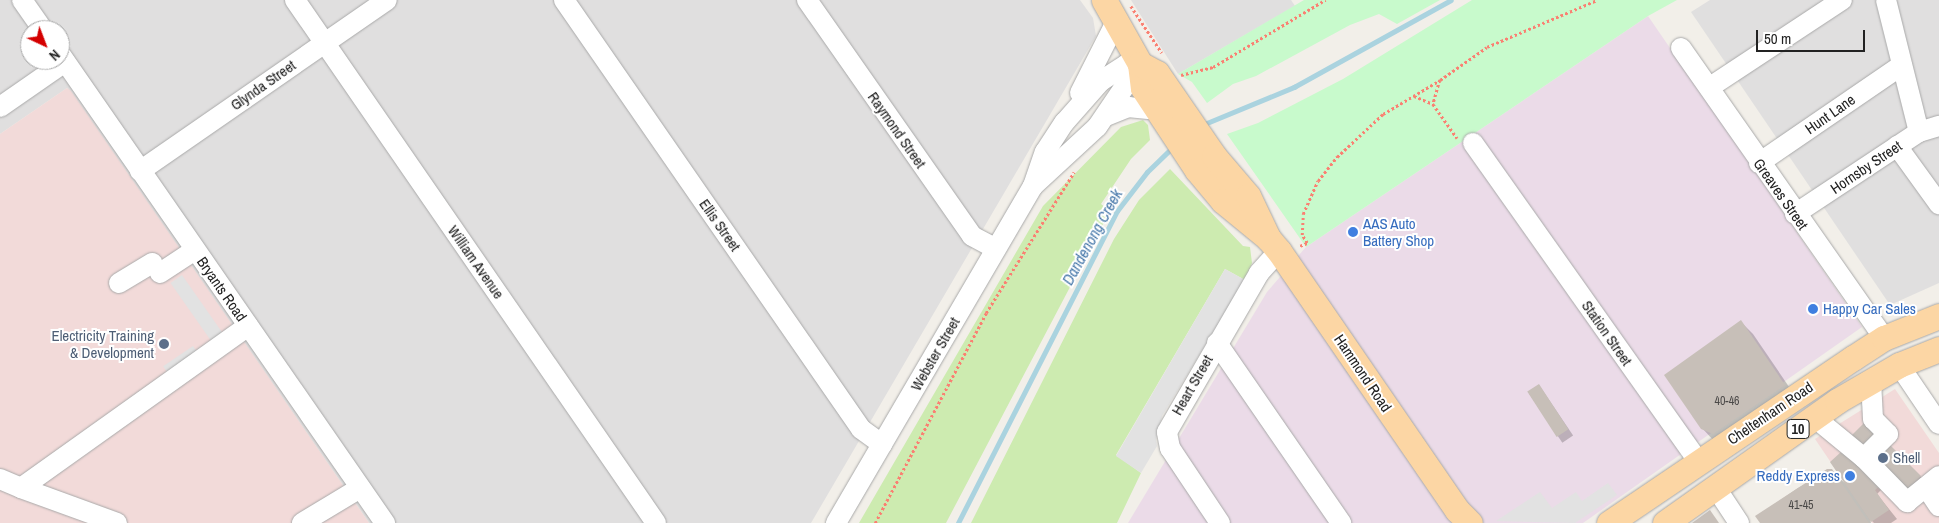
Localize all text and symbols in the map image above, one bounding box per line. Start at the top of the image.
north arrow [20,20,70,70]
scale bar [1759,20,1868,52]
text: 50 m [1764,28,1791,49]
text: N [45,46,64,65]
street label: Glynda Street [227,56,299,114]
street label: Raymond Street [864,88,930,172]
street label: Hunt Lane [1802,90,1858,138]
street label: Hornsby Street [1827,137,1905,197]
street label: Greaves Street [1750,155,1812,233]
water label: Dandenong Creek [1058,186,1126,288]
street label: Ellis Street [696,195,744,255]
place label: AAS Auto Battery Shop [1363,214,1434,249]
street label: William Avenue [444,222,508,302]
marker: AAS Auto Battery Shop [1347,226,1359,238]
street label: Bryants Road [193,253,251,325]
street label: Station Street [1578,297,1636,369]
place label: Happy Car Sales [1823,300,1916,318]
marker: Happy Car Sales [1807,303,1819,315]
street label: Webster Street [907,314,963,394]
place label: Electricity Training & Development [51,326,154,361]
street label: Hammond Road [1331,331,1395,415]
marker: Electricity Training & Development [158,338,170,350]
street label: Heart Street [1168,352,1216,418]
street label: Cheltenham Road [1724,378,1816,448]
house number: 40-46 [1714,395,1740,409]
road number: 10 [1786,418,1810,440]
place label: Shell [1893,449,1920,467]
marker: Shell [1877,452,1889,464]
place label: Reddy Express [1757,467,1840,485]
marker: Reddy Express [1844,470,1856,482]
house number: 41-45 [1788,499,1814,513]

